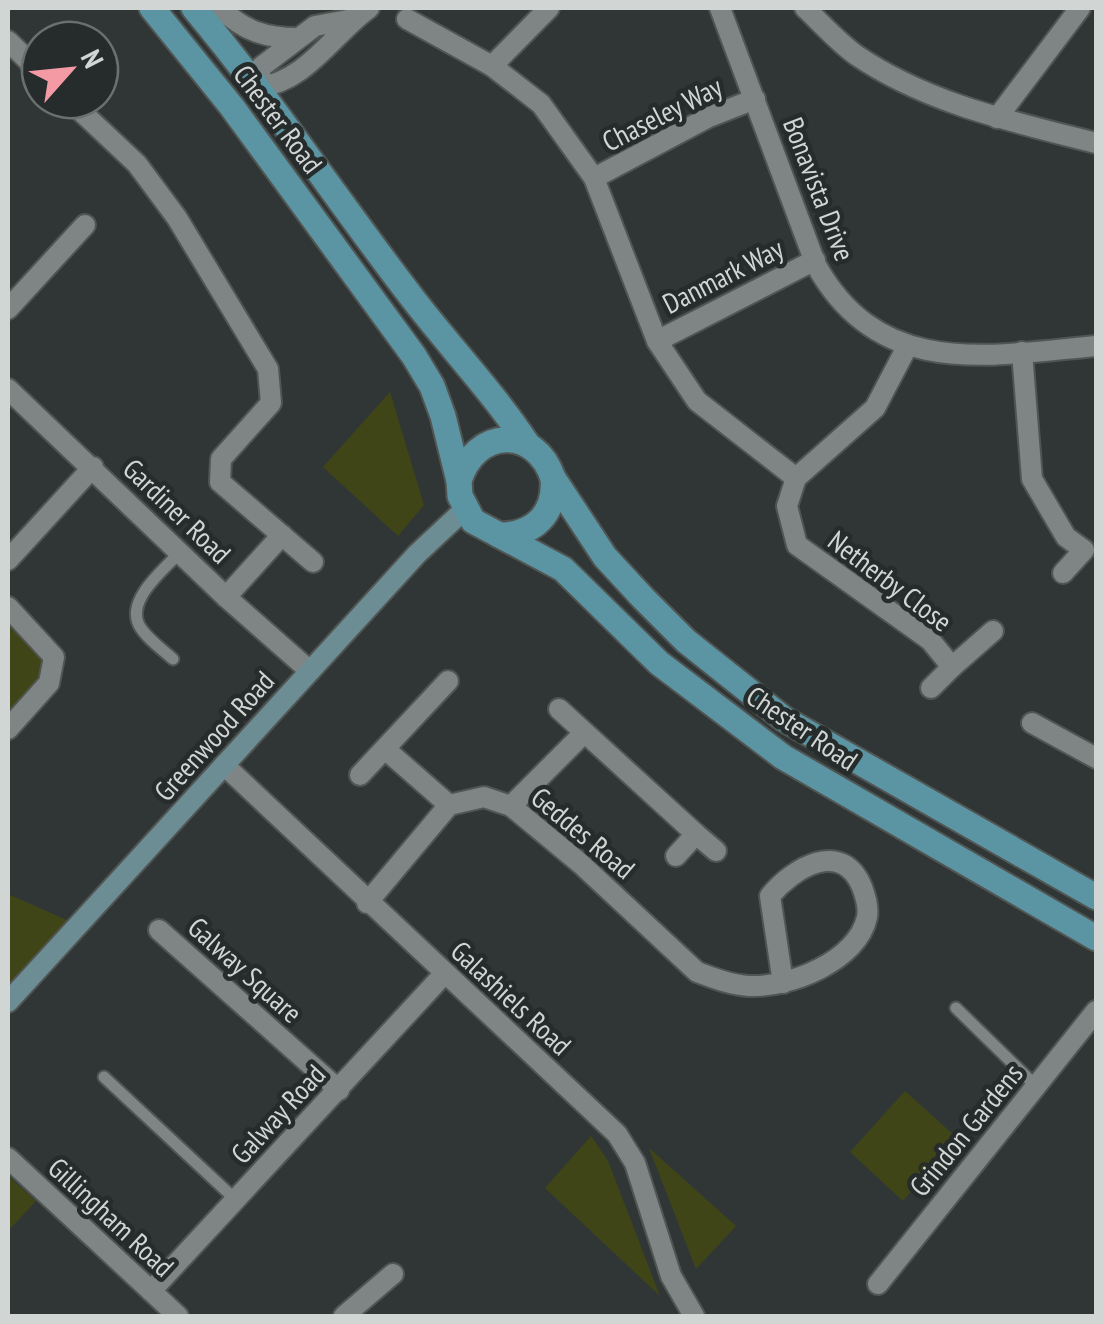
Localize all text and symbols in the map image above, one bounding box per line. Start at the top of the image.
north arrow [20,20,120,120]
text: N [73,43,113,74]
street label: Chester Road [226,57,331,180]
street label: Chaseley Way [596,67,728,159]
street label: Bonavista Drive [775,112,864,266]
street label: Danmark Way [656,229,790,322]
street label: Gardiner Road [116,450,239,571]
street label: Netherby Close [821,522,960,639]
street label: Greenwood Road [145,663,282,809]
street label: Chester Road [739,677,865,778]
street label: Geddes Road [524,778,643,887]
street label: Galway Square [180,909,310,1031]
street label: Galashiels Road [443,932,579,1063]
street label: Galway Road [222,1056,333,1171]
street label: Grindon Gardens [901,1056,1030,1204]
street label: Gillingham Road [41,1149,182,1284]

